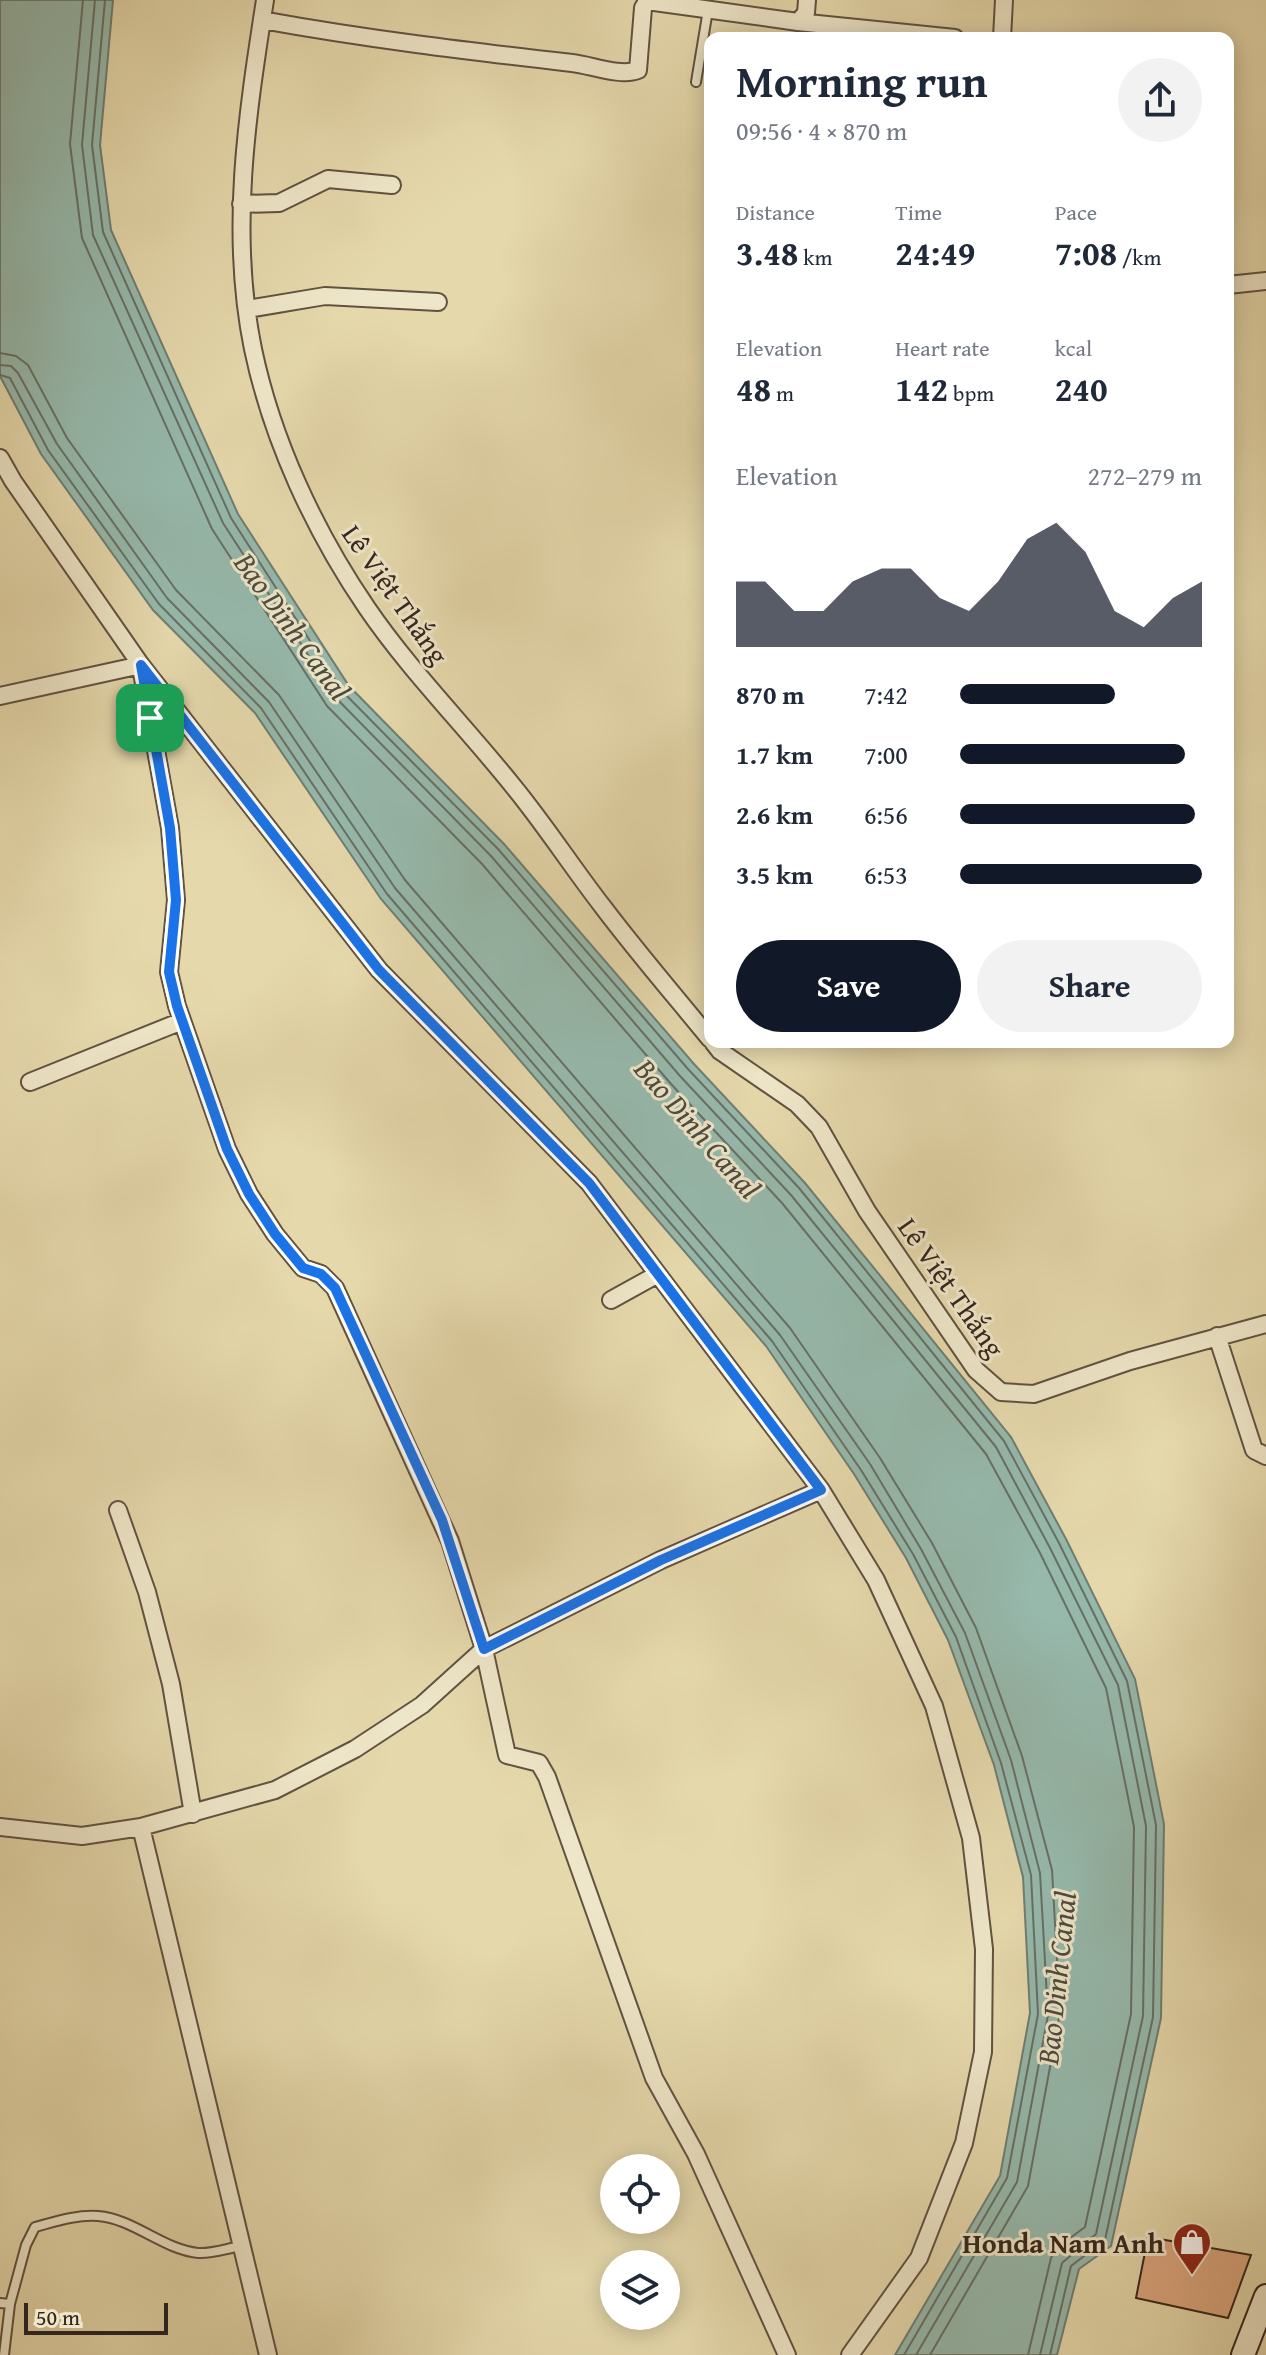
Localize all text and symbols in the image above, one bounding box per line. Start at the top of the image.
text: Morning run [736,49,987,113]
button: share [1118,58,1202,142]
text: 09:56 · 4 × 870 m [736,111,907,150]
text: Distance [736,196,815,228]
text: Time [895,196,942,228]
text: Pace [1055,196,1097,228]
text: 3.48 [736,228,798,277]
text: 24:49 [895,228,975,277]
text: 7:08 [1055,228,1117,277]
text: km [798,241,832,273]
text: /km [1117,241,1162,273]
text: Elevation [736,332,822,364]
text: Heart rate [895,332,990,364]
text: kcal [1055,332,1092,364]
text: 48 [736,364,771,413]
text: 142 [895,364,948,413]
text: 240 [1055,364,1108,413]
text: m [771,377,794,409]
text: bpm [948,377,994,409]
text: Elevation [736,456,838,495]
text: 272–279 m [1088,456,1202,495]
street label: Lê Việt Thắng [333,516,459,672]
water label: Bao Dinh Canal [224,542,362,709]
text: 870 m [736,675,804,714]
text: 7:42 [864,675,908,714]
pin [116,684,184,752]
icon: arrive [128,696,172,740]
text: 1.7 km [736,735,813,774]
text: 7:00 [864,735,908,774]
text: 2.6 km [736,795,813,834]
text: 6:56 [864,795,908,834]
text: 3.5 km [736,855,813,894]
text: 6:53 [864,855,908,894]
button: Save [736,940,961,1032]
button: Share [977,940,1202,1032]
water label: Bao Dinh Canal [624,1047,772,1208]
street label: Lê Việt Thắng [889,1209,1015,1365]
water label: Bao Dinh Canal [1025,1889,1087,2068]
map controls [600,2154,680,2330]
button: locate [600,2154,680,2234]
shop icon: Honda Nam Anh [1171,2221,1213,2276]
place label: Honda Nam Anh [962,2222,1164,2263]
button: layers [600,2250,680,2330]
scale bar [24,2299,168,2335]
text: 50 m [36,2301,80,2333]

